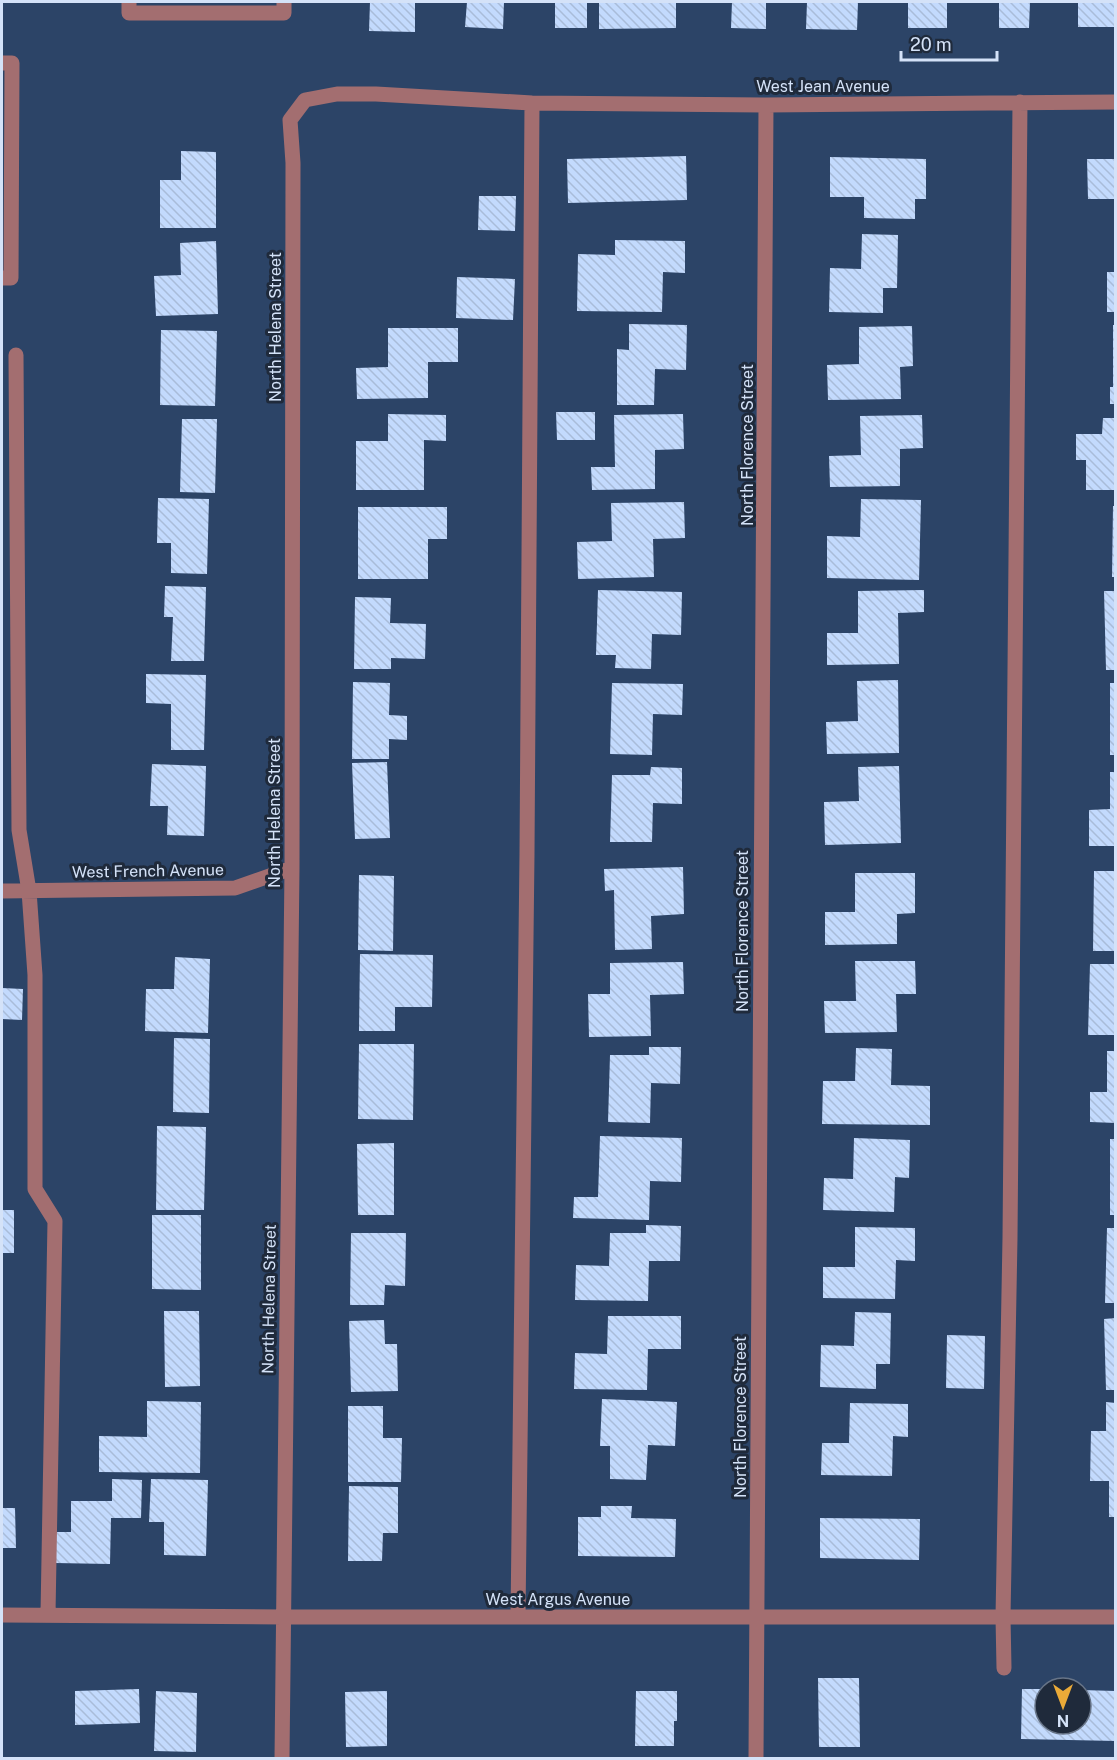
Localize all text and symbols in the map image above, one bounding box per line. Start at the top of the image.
scale bar [901,24,997,62]
text: 20 m [910,34,952,55]
street label: West Jean Avenue [756,77,890,96]
street label: North Helena Street [266,252,285,402]
street label: North Florence Street [738,364,757,526]
street label: North Helena Street [265,738,284,888]
street label: North Florence Street [733,850,752,1012]
street label: West French Avenue [72,860,224,882]
street label: North Helena Street [258,1224,280,1374]
street label: North Florence Street [731,1336,750,1498]
street label: West Argus Avenue [486,1590,630,1609]
north arrow [1033,1676,1093,1736]
text: N [1057,1711,1069,1730]

